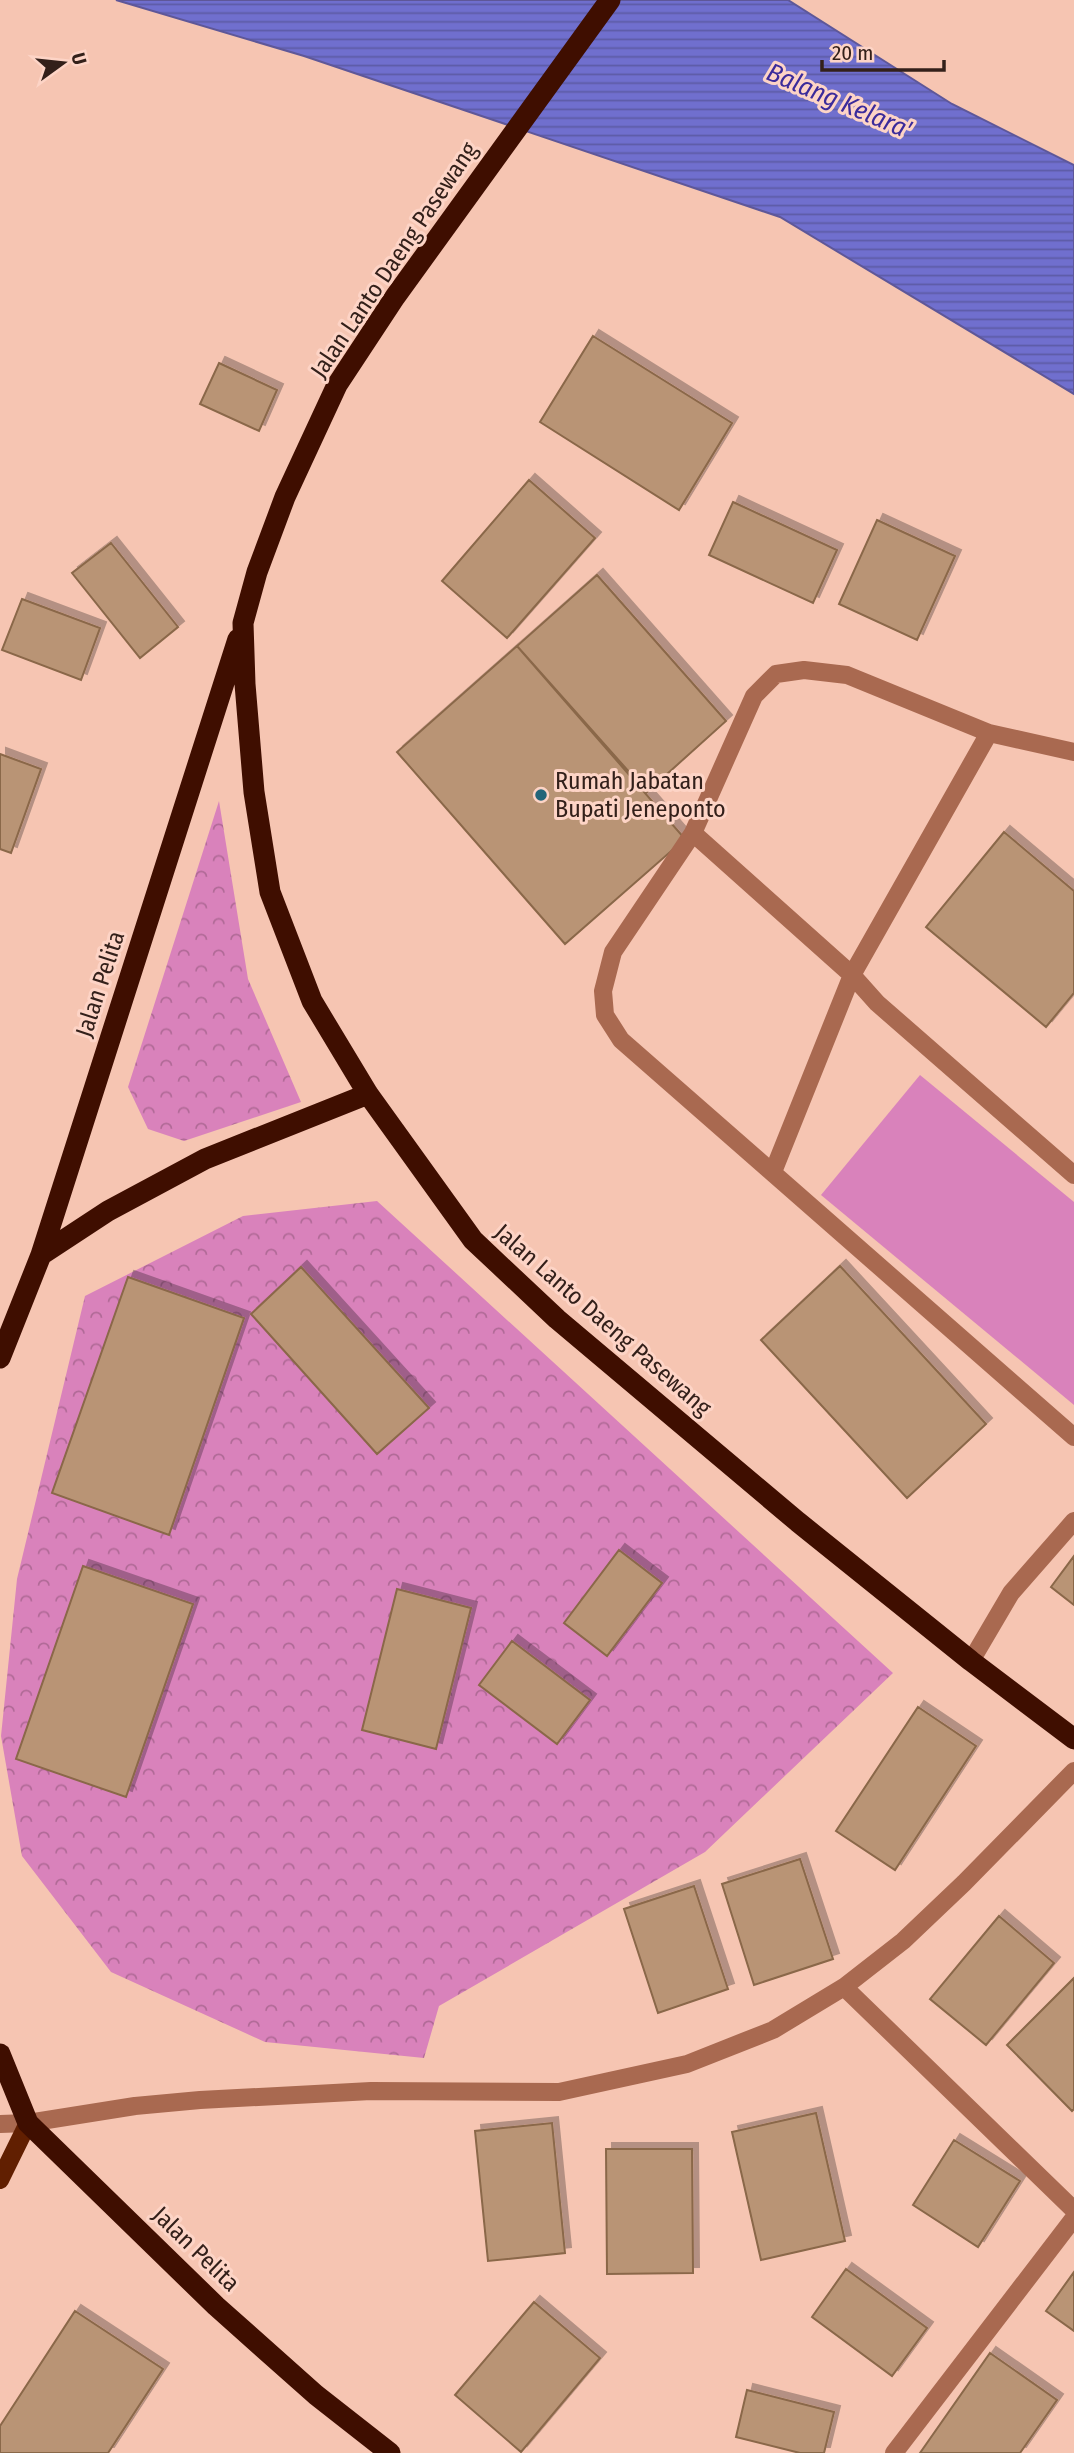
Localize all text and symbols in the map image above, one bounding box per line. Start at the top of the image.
north arrow [28,28,98,98]
scale bar [822,28,944,72]
text: 20 m [832,40,873,66]
text: U [66,50,91,67]
water label: Balang Kelara' [762,57,917,146]
street label: Jalan Lanto Daeng Pasewang [305,136,484,383]
place label: Rumah Jabatan Bupati Jeneponto [555,767,726,823]
marker: Rumah Jabatan Bupati Jeneponto [533,787,549,803]
street label: Jalan Pelita [70,927,130,1041]
street label: Jalan Lanto Daeng Pasewang [489,1218,718,1422]
street label: Jalan Pelita [147,2201,245,2297]

